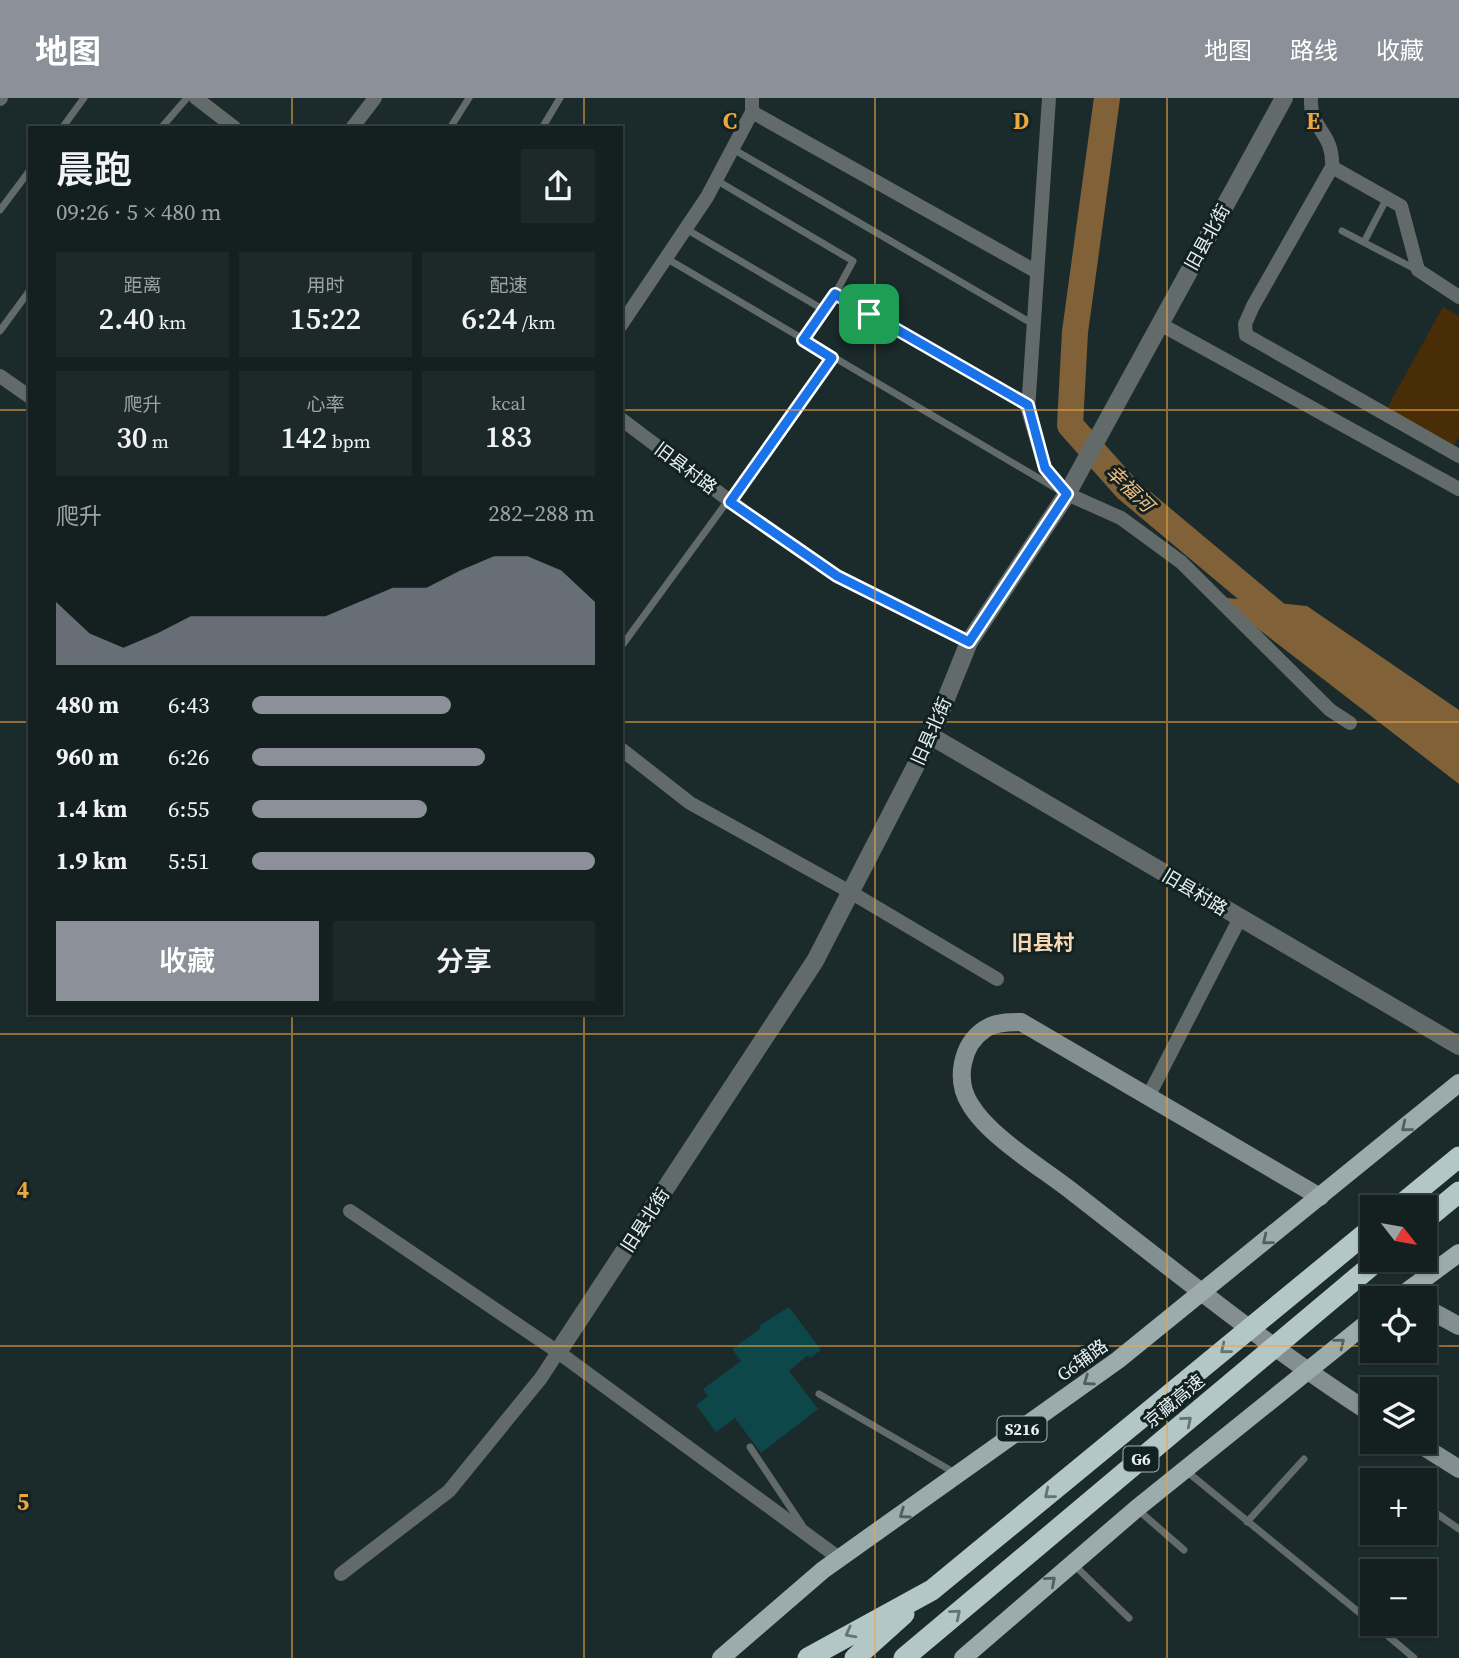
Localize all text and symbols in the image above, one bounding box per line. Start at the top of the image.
text: 地图 [35,29,101,74]
text: 地图 [1204,34,1252,67]
text: 路线 [1290,34,1338,67]
text: 收藏 [1376,34,1424,67]
text: C [723,105,737,137]
text: D [1013,105,1029,137]
text: E [1306,105,1320,137]
text: 晨跑 [56,144,132,196]
button: share [521,149,595,223]
text: 09:26 · 5 × 480 m [56,196,222,228]
street label: 旧县北街 [1179,199,1235,275]
text: 距离 [123,272,162,298]
text: 用时 [306,272,345,298]
text: 配速 [489,272,528,298]
pin [839,284,899,344]
icon: arrive [850,295,888,333]
text: 2.40 [99,298,154,339]
text: 15:22 [290,298,361,339]
text: 6:24 [461,298,517,339]
text: km [154,309,186,335]
text: /km [517,309,556,335]
text: kcal [491,390,526,416]
text: 爬升 [123,391,162,417]
text: 心率 [306,391,345,417]
text: 183 [485,416,532,457]
text: 30 [116,417,147,458]
text: 142 [280,417,327,458]
text: m [147,428,169,454]
text: bpm [327,428,371,454]
street label: 旧县村路 [650,436,722,500]
water label: 幸福河 [1100,459,1162,520]
text: 282–288 m [488,497,595,529]
text: 爬升 [56,500,102,532]
text: 480 m [56,689,119,721]
text: 6:43 [168,689,209,721]
street label: 旧县北街 [905,693,957,769]
text: 960 m [56,741,119,773]
text: 6:26 [168,741,209,773]
text: 1.4 km [56,793,127,825]
text: 6:55 [168,793,209,825]
text: 1.9 km [56,845,127,877]
text: 5:51 [168,845,209,877]
street label: 旧县村路 [1158,863,1232,921]
button: 收藏 [56,921,319,1001]
button: 分享 [333,921,595,1001]
district label: 旧县村 [1012,928,1075,957]
one-way arrow [1402,1118,1414,1131]
text: 4 [17,1174,29,1206]
street label: 旧县北街 [615,1183,675,1257]
north arrow [1360,1195,1437,1272]
map controls [1360,1195,1437,1636]
one-way arrow [1262,1232,1275,1244]
button: locate [1360,1286,1437,1363]
street label: G6辅路 [1051,1333,1113,1387]
one-way arrow [1332,1339,1345,1351]
one-way arrow [1220,1341,1233,1353]
street label: 京藏高速 [1138,1368,1210,1434]
one-way arrow [1083,1373,1096,1385]
button: layers [1360,1377,1437,1454]
road number: S216 [998,1416,1046,1442]
one-way arrow [1179,1416,1191,1429]
road number: G6 [1124,1446,1158,1471]
button: + [1360,1468,1437,1545]
one-way arrow [1044,1485,1056,1498]
text: 5 [17,1486,29,1518]
one-way arrow [899,1506,912,1518]
button: − [1360,1559,1437,1636]
one-way arrow [1043,1576,1056,1589]
one-way arrow [948,1610,961,1622]
one-way arrow [845,1625,858,1639]

